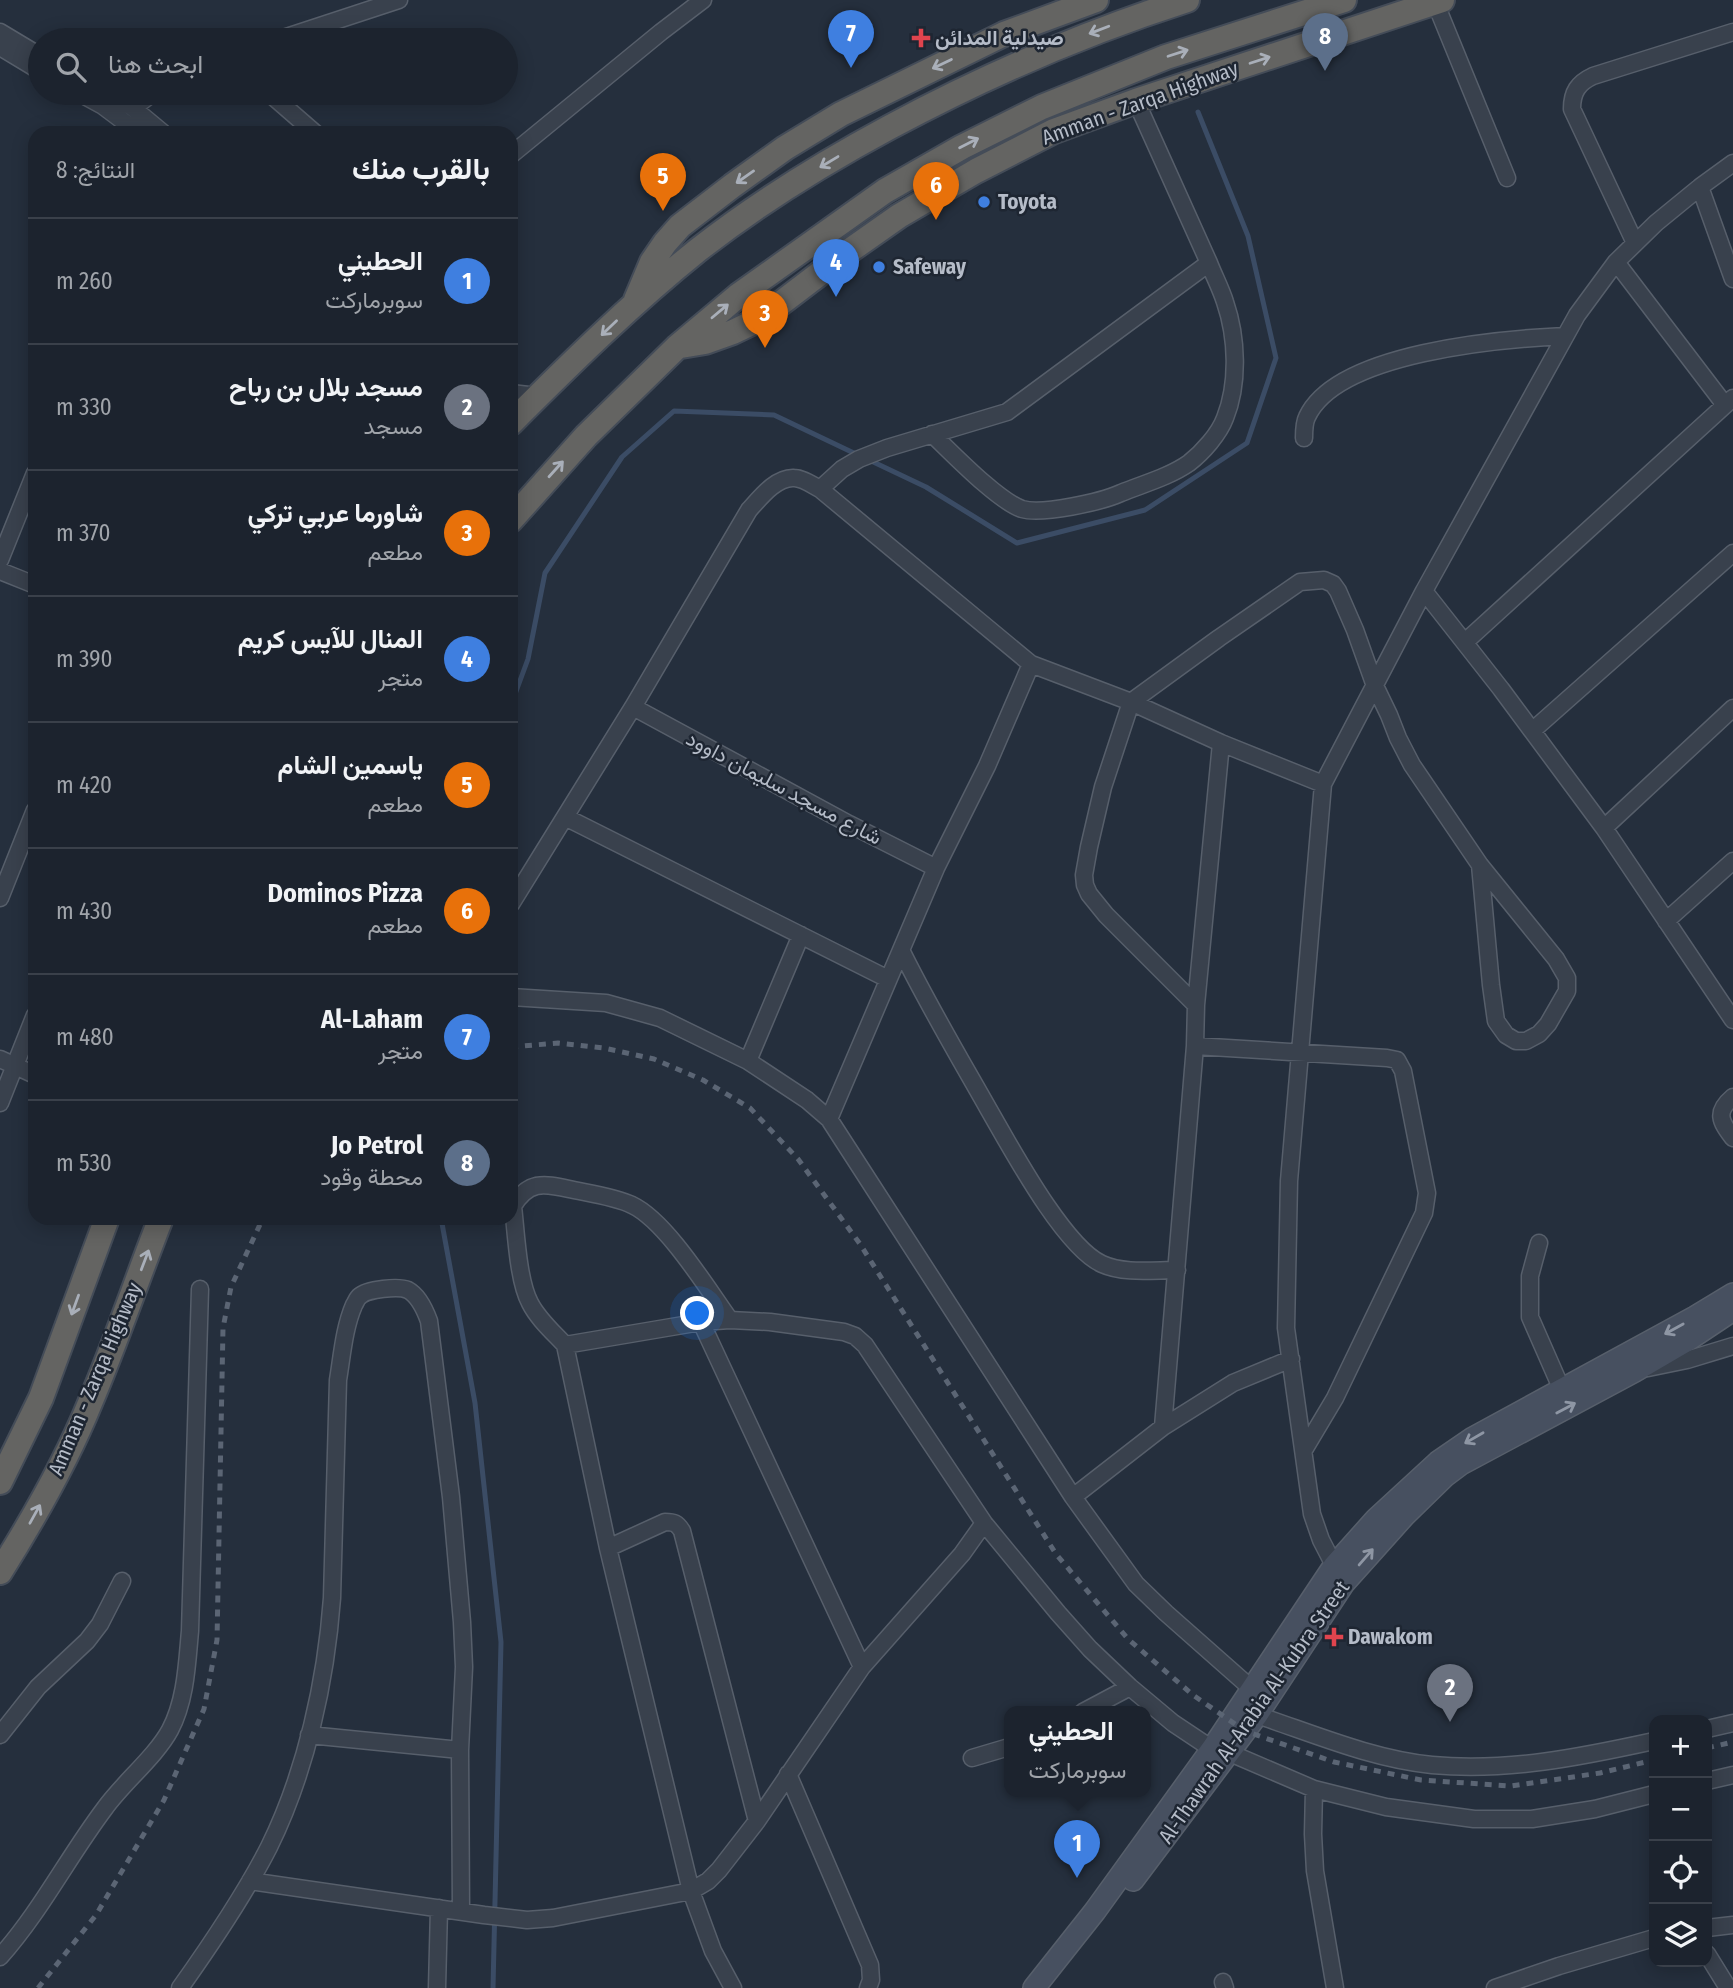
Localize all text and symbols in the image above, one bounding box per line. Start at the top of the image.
pin: 7 [828,10,874,68]
pin: 8 [1302,13,1348,71]
place label: صيدلية المدائن [935,25,1064,51]
one-way arrow [1089,25,1111,37]
search box [28,28,518,105]
marker: صيدلية المدائن [913,30,929,46]
one-way arrow [1167,46,1189,59]
icon: search [52,48,90,86]
text: ابحث هنا [108,49,203,80]
one-way arrow [1248,53,1270,65]
street label: Amman - Zarqa Highway [1038,55,1242,151]
one-way arrow [932,58,953,71]
one-way arrow [958,136,979,150]
text: بالقرب منك [352,151,490,187]
pin: 5 [640,153,686,211]
one-way arrow [820,155,840,169]
text: النتائج: 8 [56,156,135,184]
pin: 6 [913,162,959,220]
one-way arrow [736,169,755,184]
place label: Toyota [998,189,1057,215]
marker: Toyota [976,194,992,210]
pin: 4 [813,239,859,297]
text: الحطيني [338,246,423,277]
place label: Safeway [893,254,967,280]
marker: Safeway [871,259,887,275]
text: 260 m [56,267,113,295]
text: 1 [462,267,472,295]
text: سوبرماركت [325,286,423,314]
pin: 3 [742,290,788,348]
one-way arrow [710,303,728,319]
one-way arrow [600,320,618,336]
text: مسجد بلال بن رباح [229,372,423,403]
text: 330 m [56,393,112,421]
text: 2 [462,393,472,421]
text: مسجد [363,412,423,440]
one-way arrow [548,460,564,478]
text: شاورما عربي تركي [248,498,423,529]
text: 370 m [56,519,110,547]
text: 3 [462,519,472,547]
text: مطعم [367,538,423,566]
text: المنال للآيس كريم [238,624,423,655]
text: 390 m [56,645,112,673]
text: 4 [461,645,473,673]
text: متجر [378,664,423,692]
street label: شارع مسجد سليمان داوود [681,725,886,851]
text: ياسمين الشام [277,750,423,781]
text: 420 m [56,771,112,799]
text: 5 [461,771,473,799]
text: مطعم [367,790,423,818]
text: Dominos Pizza [267,878,423,909]
text: 430 m [56,897,112,925]
text: 6 [461,897,473,925]
text: مطعم [367,911,423,939]
text: Al-Laham [321,1004,423,1035]
text: 480 m [56,1023,114,1051]
text: 7 [462,1023,472,1051]
text: متجر [378,1037,423,1065]
text: Jo Petrol [331,1130,423,1161]
text: 530 m [56,1149,112,1177]
text: 8 [461,1149,473,1177]
text: محطة وقود [320,1163,423,1191]
one-way arrow [139,1250,152,1272]
street label: Amman - Zarqa Highway [43,1278,148,1479]
one-way arrow [68,1294,80,1316]
your location [680,1296,714,1330]
one-way arrow [1664,1323,1685,1336]
one-way arrow [1555,1401,1576,1414]
one-way arrow [1465,1431,1485,1445]
one-way arrow [28,1504,42,1524]
one-way arrow [1358,1549,1374,1567]
street label: Al-Thawrah Al-Arabia Al-Kubra Street [1153,1575,1355,1849]
place label: Dawakom [1348,1624,1433,1650]
marker: Dawakom [1326,1629,1342,1645]
pin: 2 [1427,1664,1473,1722]
popup [1004,1706,1151,1797]
map controls [1649,1715,1712,1967]
button: + [1649,1715,1712,1778]
text: الحطيني [1029,1716,1114,1747]
text: سوبرماركت [1029,1756,1126,1784]
button: − [1649,1778,1712,1841]
pin: 1 [1054,1820,1100,1878]
button: locate [1649,1841,1712,1904]
button: layers [1649,1904,1712,1967]

